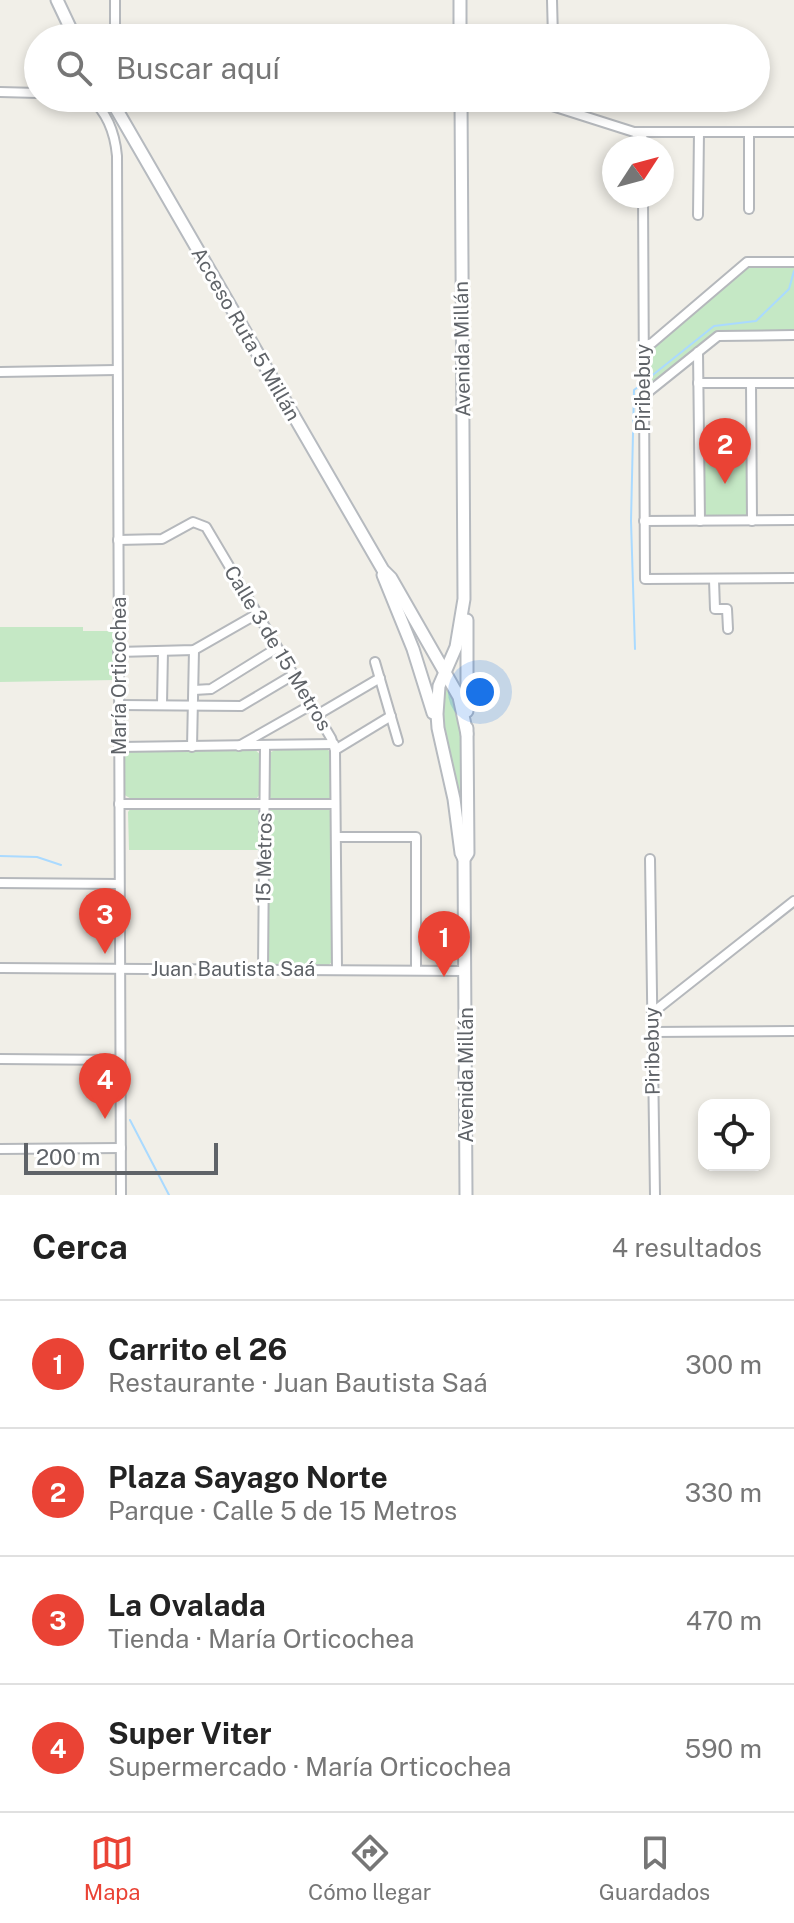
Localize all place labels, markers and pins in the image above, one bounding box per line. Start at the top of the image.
pin: 2 [699,418,751,484]
pin: 3 [79,888,131,954]
pin: 1 [418,911,470,977]
pin: 4 [79,1053,131,1119]

